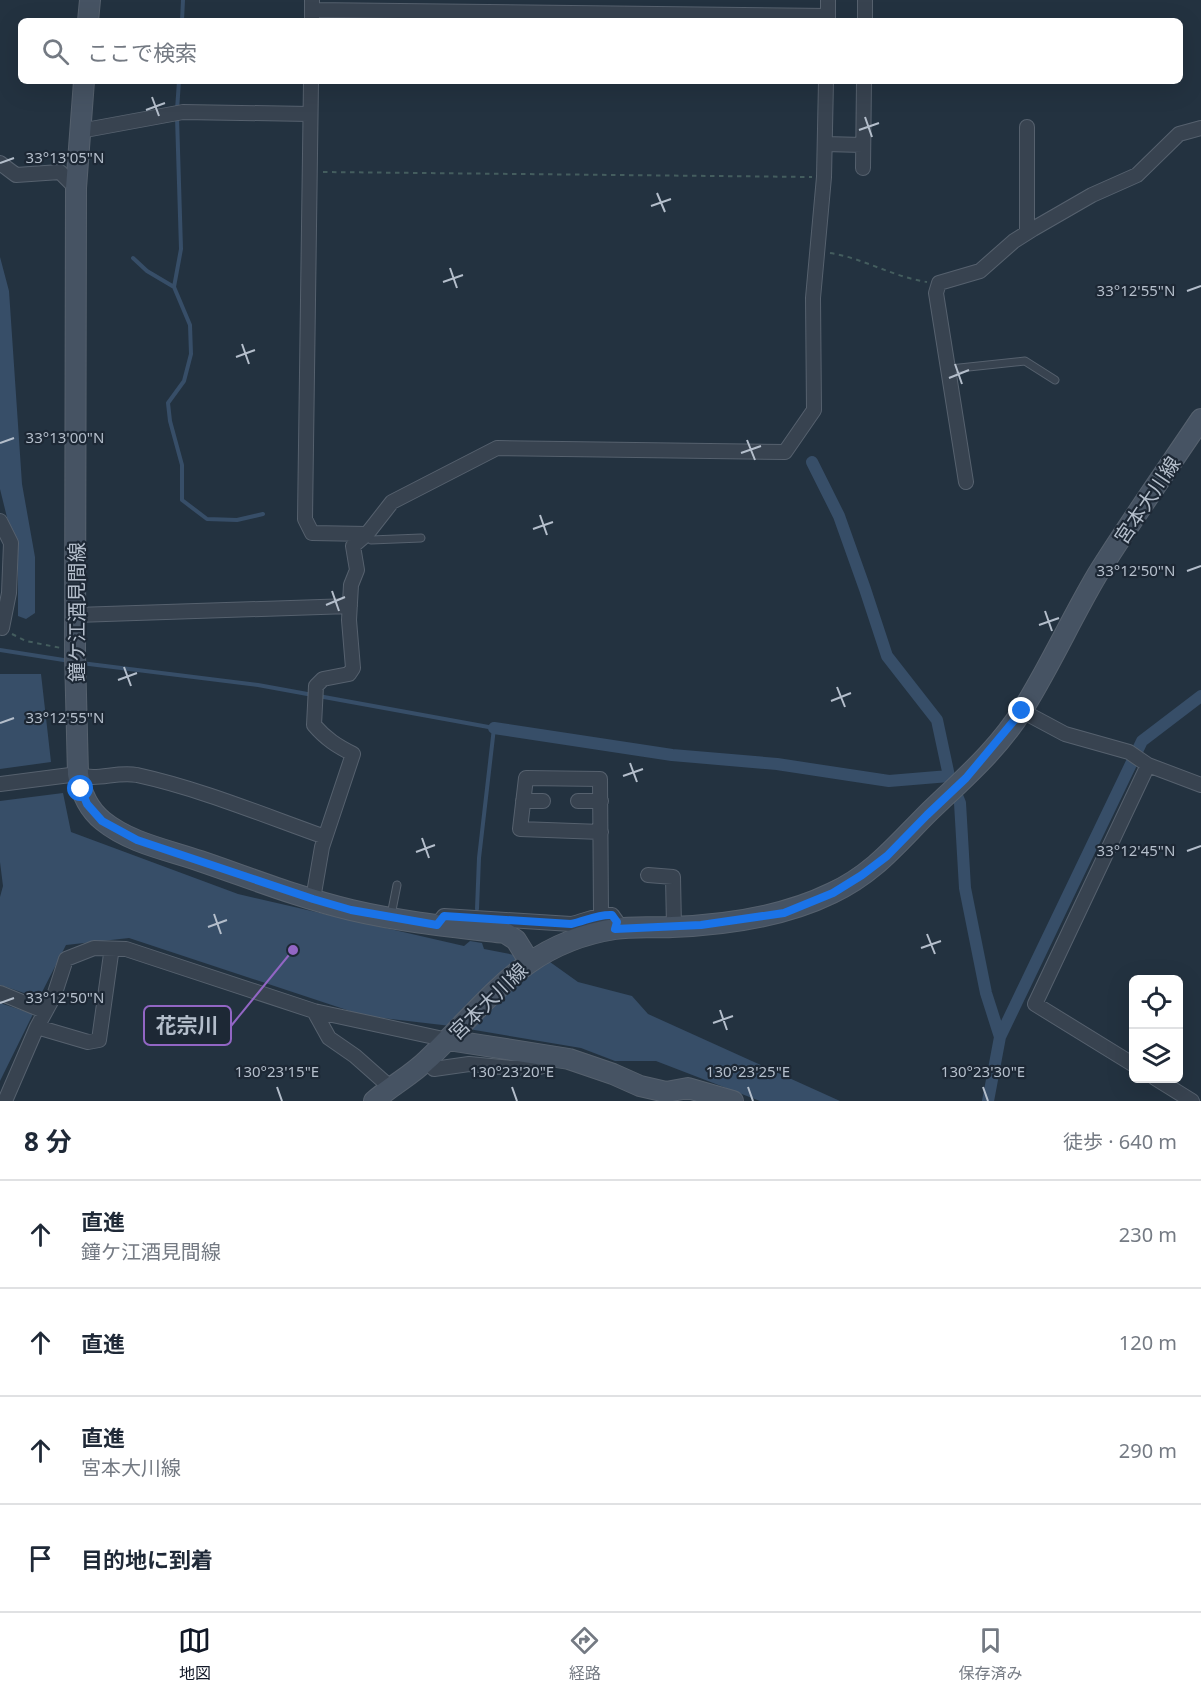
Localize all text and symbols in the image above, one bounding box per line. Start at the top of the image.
search box [18,18,1183,84]
icon: search [39,35,72,68]
text: ここで検索 [87,37,197,67]
text: 33°13'05"N [26,147,104,167]
text: 33°12'55"N [1097,280,1175,300]
text: 33°13'00"N [26,427,104,447]
street label: 宮本大川線 [1108,451,1186,549]
street label: 鐘ケ江酒見間線 [63,542,90,682]
text: 33°12'50"N [1097,560,1175,580]
route end [1008,697,1034,723]
text: 33°12'55"N [26,707,104,727]
route start [67,775,93,801]
text: 33°12'45"N [1097,840,1175,860]
street label: 宮本大川線 [443,957,533,1045]
map controls [1129,975,1183,1083]
button: locate [1129,975,1183,1029]
text: 33°12'50"N [26,987,104,1007]
callout: 花宗川 [144,1006,231,1045]
text: 花宗川 [156,1011,219,1039]
button: layers [1129,1029,1183,1083]
text: 130°23'15"E [235,1061,319,1081]
text: 130°23'20"E [470,1061,554,1081]
text: 130°23'25"E [706,1061,790,1081]
text: 130°23'30"E [941,1061,1025,1081]
text: 8 分 [24,1123,72,1159]
text: 徒歩 · 640 m [1063,1128,1177,1155]
text: 直進 [81,1206,125,1236]
icon: ahead [24,1218,57,1251]
text: 230 m [1119,1221,1177,1248]
text: 鐘ケ江酒見間線 [81,1238,221,1265]
icon: ahead [24,1326,57,1359]
text: 直進 [81,1328,125,1358]
text: 120 m [1119,1329,1177,1356]
text: 直進 [81,1422,125,1452]
icon: ahead [24,1434,57,1467]
text: 290 m [1119,1437,1177,1464]
text: 宮本大川線 [81,1454,181,1481]
icon: arrive [24,1542,57,1575]
text: 目的地に到着 [81,1544,213,1574]
tab: 地図 [178,1624,211,1684]
tab: 経路 [568,1624,601,1684]
tab: 保存済み [958,1624,1022,1684]

